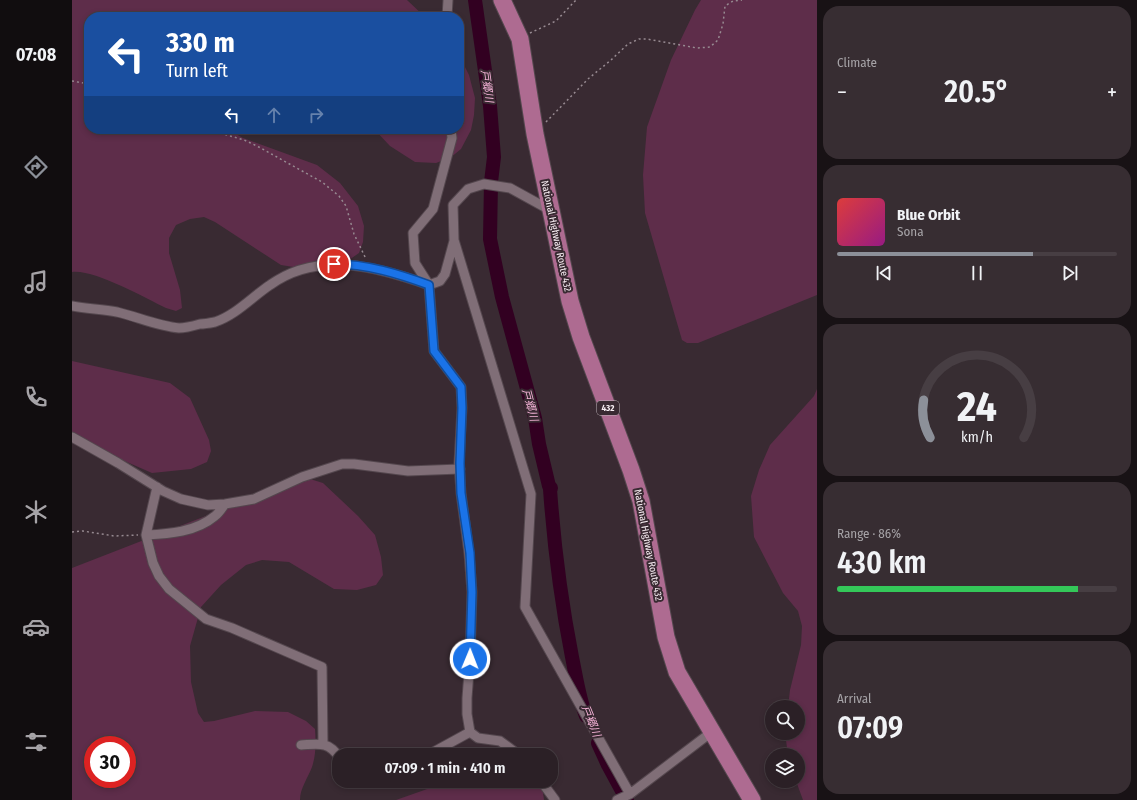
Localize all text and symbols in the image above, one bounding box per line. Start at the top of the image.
text: 330 m [166,26,235,59]
icon: left [100,28,152,80]
text: 07:08 [16,44,56,66]
text: Climate [837,55,877,70]
text: Turn left [166,60,228,82]
water label: 戸郷川 [478,69,496,104]
text: 20.5° [944,74,1010,110]
text: − [837,79,847,106]
text: + [1107,79,1117,106]
icon: left [221,104,243,126]
icon: ahead [263,104,285,126]
icon: right [305,104,327,126]
icon: directions [22,153,50,181]
street label: National Highway Route 432 [538,179,574,293]
text: Blue Orbit [897,206,960,224]
text: Sona [897,224,924,239]
pin [317,247,351,281]
icon: arrive [323,253,345,275]
icon: previous [873,262,895,284]
icon: pause [966,262,988,284]
icon: next [1059,262,1081,284]
icon: music [22,268,50,296]
text: 24 [956,382,997,432]
icon: phone [22,383,50,411]
water label: 戸郷川 [519,387,541,424]
road number: 432 [597,401,619,415]
text: km/h [961,429,993,446]
street label: National Highway Route 432 [631,488,665,602]
icon: climate [22,498,50,526]
text: Range · 86% [837,526,901,541]
text: 430 km [837,545,926,581]
icon: car [22,613,50,641]
position arrow [449,638,491,680]
text: Arrival [837,691,871,706]
map controls [765,700,805,788]
button: search [765,700,805,740]
water label: 戸郷川 [579,703,604,740]
text: 07:09 [837,710,903,746]
icon: filters [22,728,50,756]
speed limit sign: 30 [84,736,136,788]
button: layers [765,748,805,788]
text: 07:09 · 1 min · 410 m [384,759,506,777]

